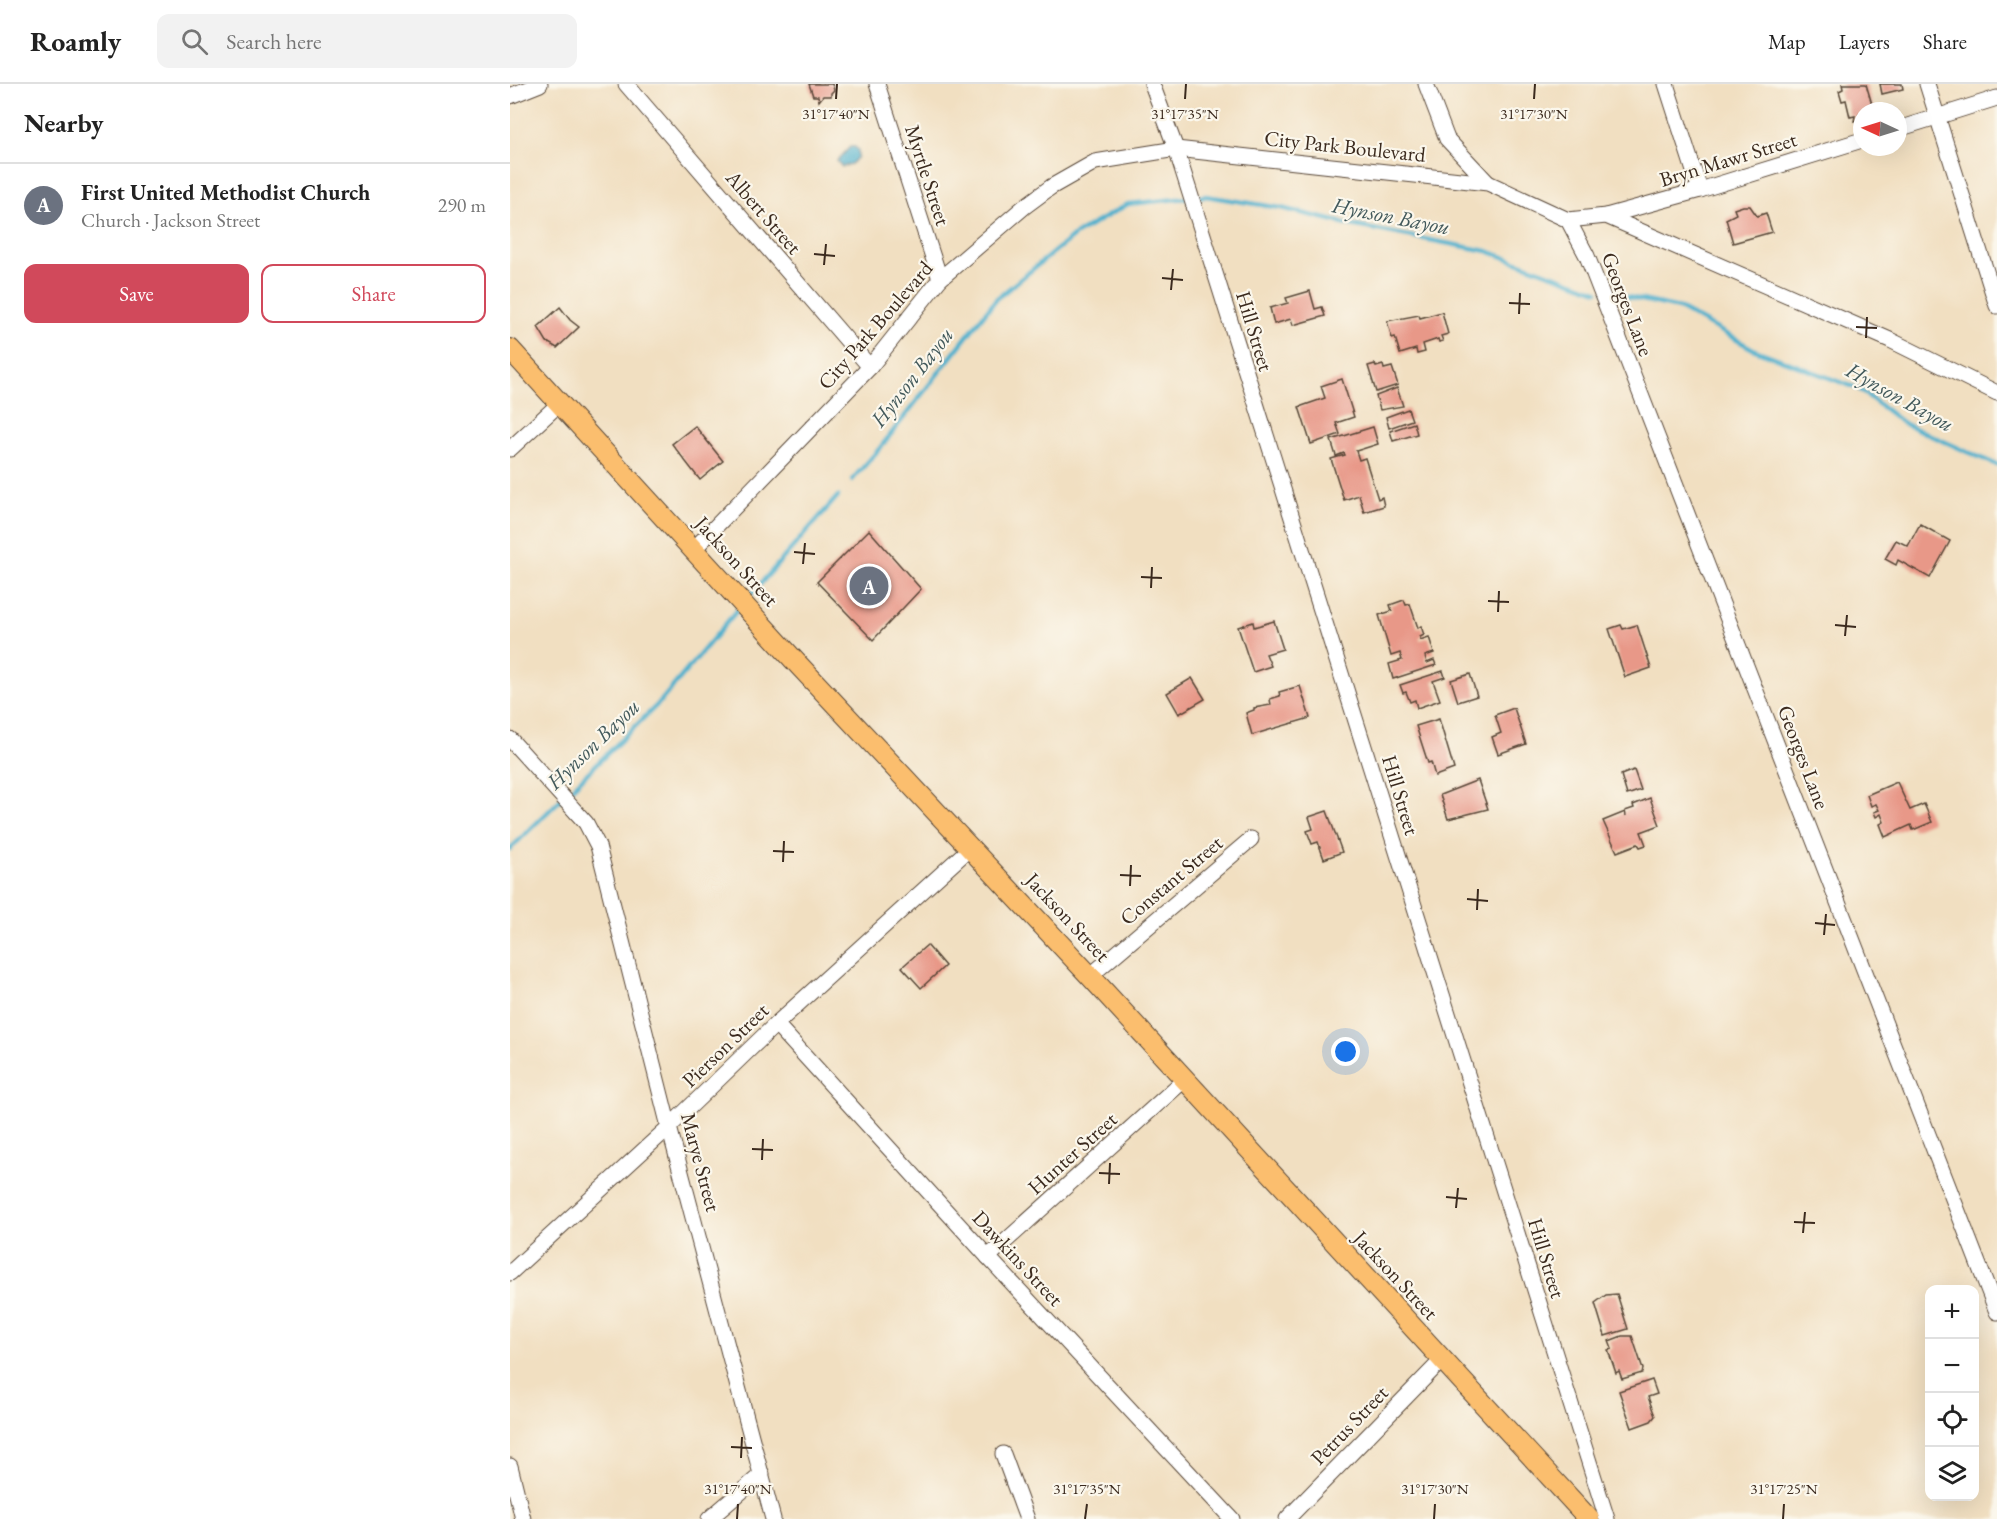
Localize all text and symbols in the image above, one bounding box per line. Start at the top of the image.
search box [157,14,577,68]
text: Roamly [30,23,121,59]
icon: search [178,25,211,58]
text: Search here [226,27,322,56]
text: Map [1768,28,1806,55]
text: Layers [1839,28,1890,55]
text: Share [1923,28,1967,55]
north arrow [1853,102,1907,156]
text: 31°17'40"N [802,104,870,123]
text: 31°17'35"N [1151,104,1219,123]
text: 31°17'30"N [1500,104,1568,123]
text: Nearby [24,106,104,140]
street label: Myrtle Street [899,121,957,229]
street label: City Park Boulevard [1263,124,1427,168]
street label: Bryn Mawr Street [1656,125,1800,193]
street label: Albert Street [720,164,808,260]
text: First United Methodist Church [81,178,370,207]
water label: Hynson Bayou [1329,190,1452,242]
text: A [36,192,51,218]
text: 290 m [438,192,486,218]
text: Church · Jackson Street [81,207,260,233]
street label: Georges Lane [1596,248,1660,360]
street label: City Park Boulevard [812,255,939,395]
button: Save [24,264,249,323]
button: Share [261,264,486,323]
street label: Hill Street [1230,288,1280,375]
water label: Hynson Bayou [863,321,960,434]
water label: Hynson Bayou [1840,355,1959,438]
street label: Jackson Street [688,509,785,612]
pin: A [850,564,888,608]
water label: Hynson Bayou [539,692,646,796]
street label: Georges Lane [1772,701,1836,813]
street label: Hill Street [1376,752,1426,839]
street label: Constant Street [1114,829,1228,931]
street label: Jackson Street [1018,865,1117,968]
street label: Pierson Street [676,997,774,1093]
your location [1331,1037,1360,1066]
street label: Hunter Street [1022,1105,1123,1200]
street label: Marye Street [675,1110,727,1215]
street label: Dawkins Street [967,1204,1070,1312]
street label: Hill Street [1522,1215,1572,1302]
street label: Jackson Street [1346,1223,1445,1326]
map controls [1925,1285,1979,1501]
button: + [1925,1285,1979,1339]
button: − [1925,1339,1979,1393]
street label: Petrus Street [1304,1379,1394,1471]
button: locate [1925,1393,1979,1447]
button: layers [1925,1447,1979,1501]
text: 31°17'40"N [704,1479,772,1498]
text: 31°17'35"N [1053,1479,1121,1498]
text: 31°17'30"N [1401,1479,1469,1498]
text: 31°17'25"N [1750,1479,1818,1498]

